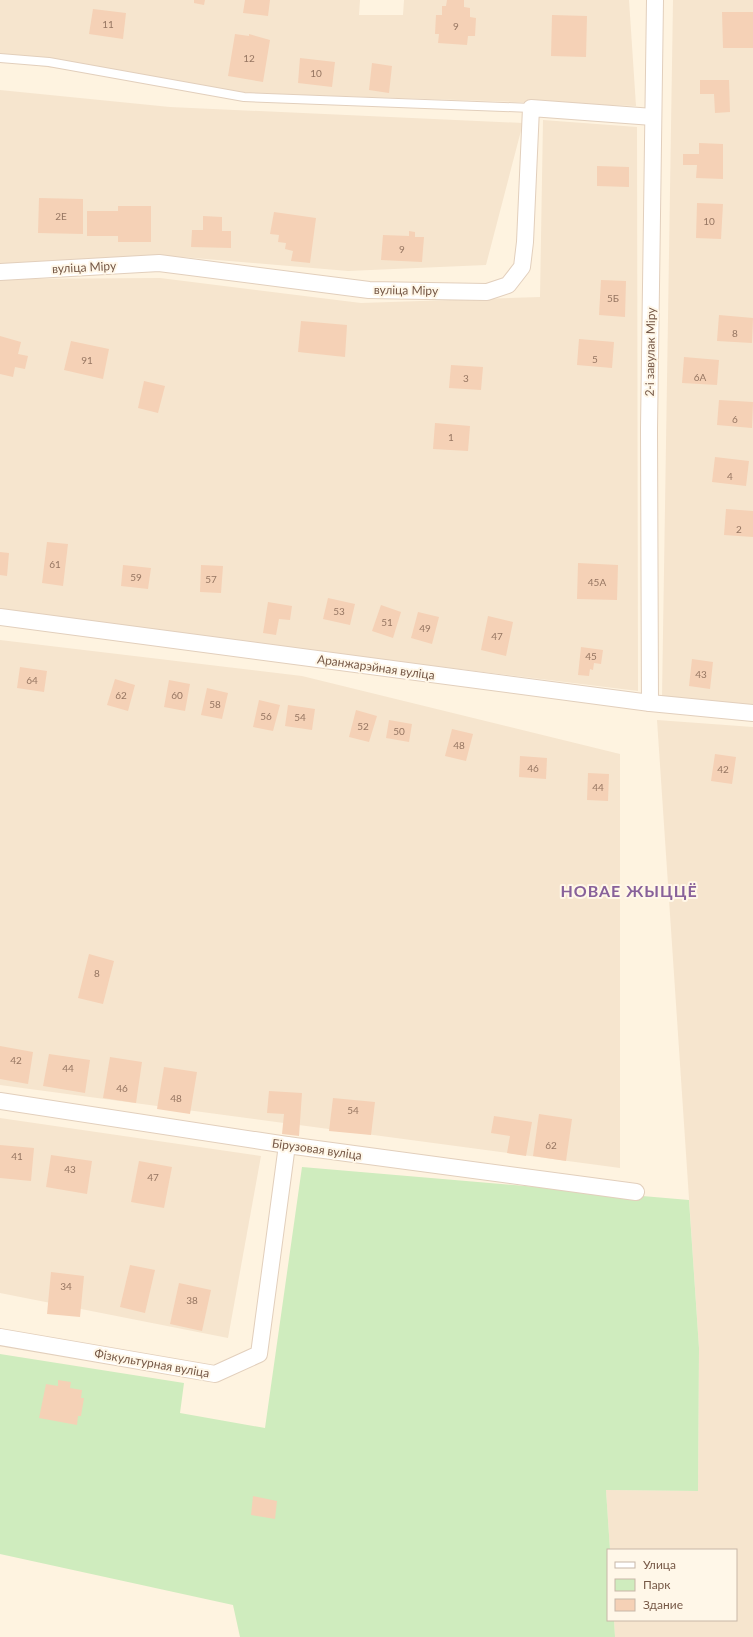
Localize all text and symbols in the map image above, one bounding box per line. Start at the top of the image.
house number: 11 [102,18,114,30]
house number: 9 [453,20,459,32]
house number: 12 [243,52,255,64]
house number: 10 [310,67,322,79]
house number: 2Е [55,210,67,222]
house number: 10 [703,215,715,227]
house number: 9 [399,243,405,255]
street label: вуліца Міру [52,258,117,276]
street label: вуліца Міру [374,282,439,298]
house number: 5Б [607,292,619,304]
street label: 2-і завулак Міру [642,307,658,397]
house number: 8 [732,327,738,339]
house number: 5 [592,353,598,365]
house number: 91 [81,354,93,366]
house number: 6А [694,371,707,383]
house number: 3 [463,372,469,384]
house number: 6 [732,413,738,425]
house number: 1 [448,431,454,443]
house number: 4 [727,470,733,482]
house number: 2 [736,523,742,535]
house number: 61 [49,558,61,570]
house number: 59 [130,571,142,583]
house number: 57 [205,573,217,585]
house number: 45А [588,576,606,588]
house number: 53 [333,605,345,617]
house number: 51 [381,616,393,628]
house number: 49 [419,622,431,634]
house number: 47 [491,630,503,642]
house number: 45 [585,650,597,662]
street label: Аранжарэйная вуліца [316,651,436,683]
house number: 43 [695,668,707,680]
house number: 64 [26,674,38,686]
house number: 62 [115,689,127,701]
house number: 60 [171,689,183,701]
house number: 58 [209,698,221,710]
house number: 56 [260,710,272,722]
house number: 54 [294,711,306,723]
house number: 52 [357,720,369,732]
house number: 50 [393,725,405,737]
house number: 48 [453,739,465,751]
house number: 46 [527,762,539,774]
house number: 42 [717,763,729,775]
house number: 44 [592,781,604,793]
district label: НОВАЕ ЖЫЦЦЁ [560,881,698,900]
house number: 8 [94,967,100,979]
house number: 42 [10,1054,22,1066]
house number: 44 [62,1062,74,1074]
house number: 46 [116,1082,128,1094]
house number: 48 [170,1092,182,1104]
house number: 54 [347,1104,359,1116]
street label: Бірузовая вуліца [271,1135,363,1163]
house number: 62 [545,1139,557,1151]
house number: 41 [11,1150,23,1162]
house number: 43 [64,1163,76,1175]
house number: 47 [147,1171,159,1183]
house number: 34 [60,1280,72,1292]
house number: 38 [186,1294,198,1306]
street label: Фізкультурная вуліца [93,1345,211,1381]
legend [607,1549,737,1621]
text: Улица [643,1557,676,1572]
text: Парк [643,1577,671,1592]
text: Здание [643,1597,683,1612]

